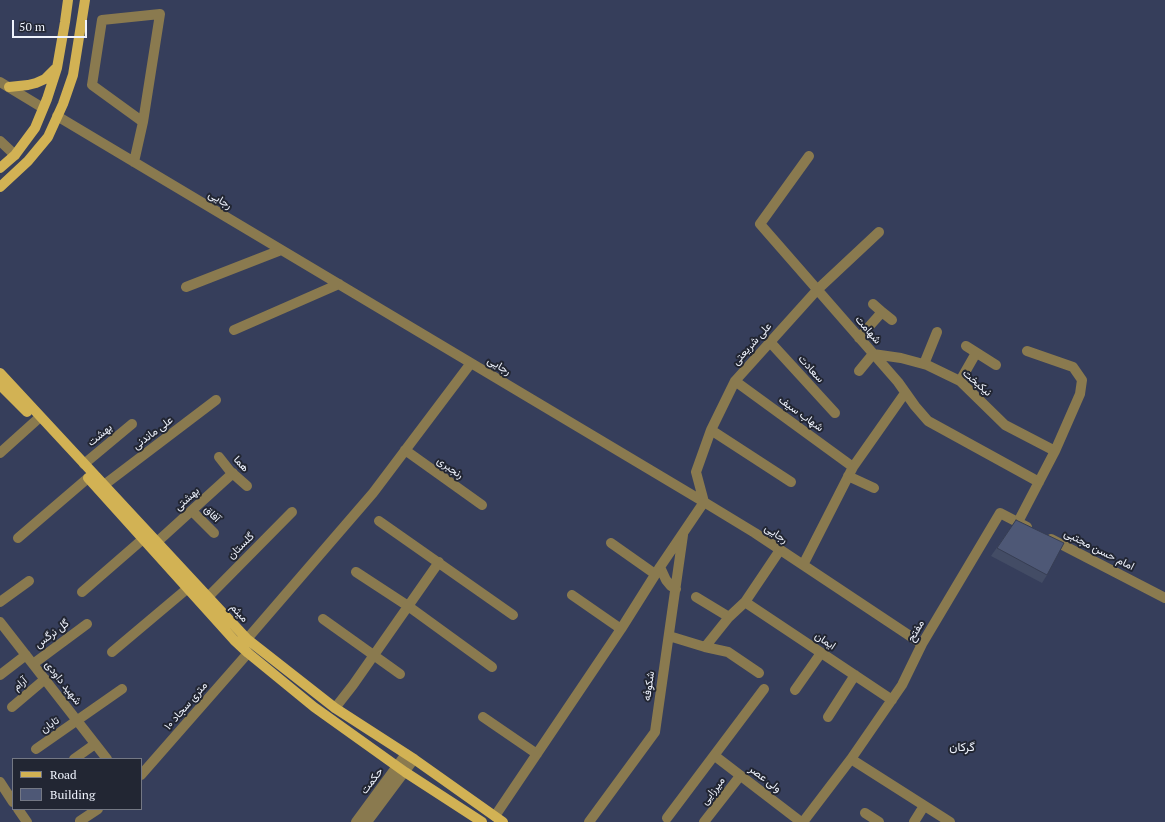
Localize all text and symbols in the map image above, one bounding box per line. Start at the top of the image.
scale bar [14,12,89,38]
text: 50 m [19,19,45,34]
street label: رجایی [206,188,234,212]
street label: شهامت [852,313,884,347]
street label: علی شریعتی [729,320,775,368]
street label: سعادت [795,352,827,386]
street label: رجایی [485,354,513,378]
street label: نیکبخت [960,367,994,399]
street label: شهاب سیف [776,393,826,435]
street label: علی ماندنی [130,414,176,452]
street label: بهشت [85,421,115,449]
street label: هما [230,453,252,475]
street label: رنجبری [434,454,466,482]
street label: بهشتی [172,484,202,514]
street label: آفاق [201,503,223,525]
street label: رجایی [762,521,790,547]
street label: امام حسن مجتبی [1062,527,1136,573]
street label: گلستان [225,530,257,562]
street label: میثم [227,601,251,625]
street label: گل نرگس [32,617,72,651]
street label: مفتح [905,618,927,644]
street label: ایمان [812,629,838,653]
street label: شهید داودی [42,658,84,708]
street label: شکوفه [640,670,658,702]
street label: آرام [10,674,30,694]
street label: ۱۰ متری سجاد [162,679,210,733]
street label: تابان [38,714,62,736]
district label: گرکان [949,741,975,755]
legend [12,758,142,810]
street label: ولی عصر [746,763,784,795]
street label: حکمت [358,765,386,797]
text: Road [50,767,77,782]
street label: میرزایی [698,774,728,808]
text: Building [50,787,95,802]

